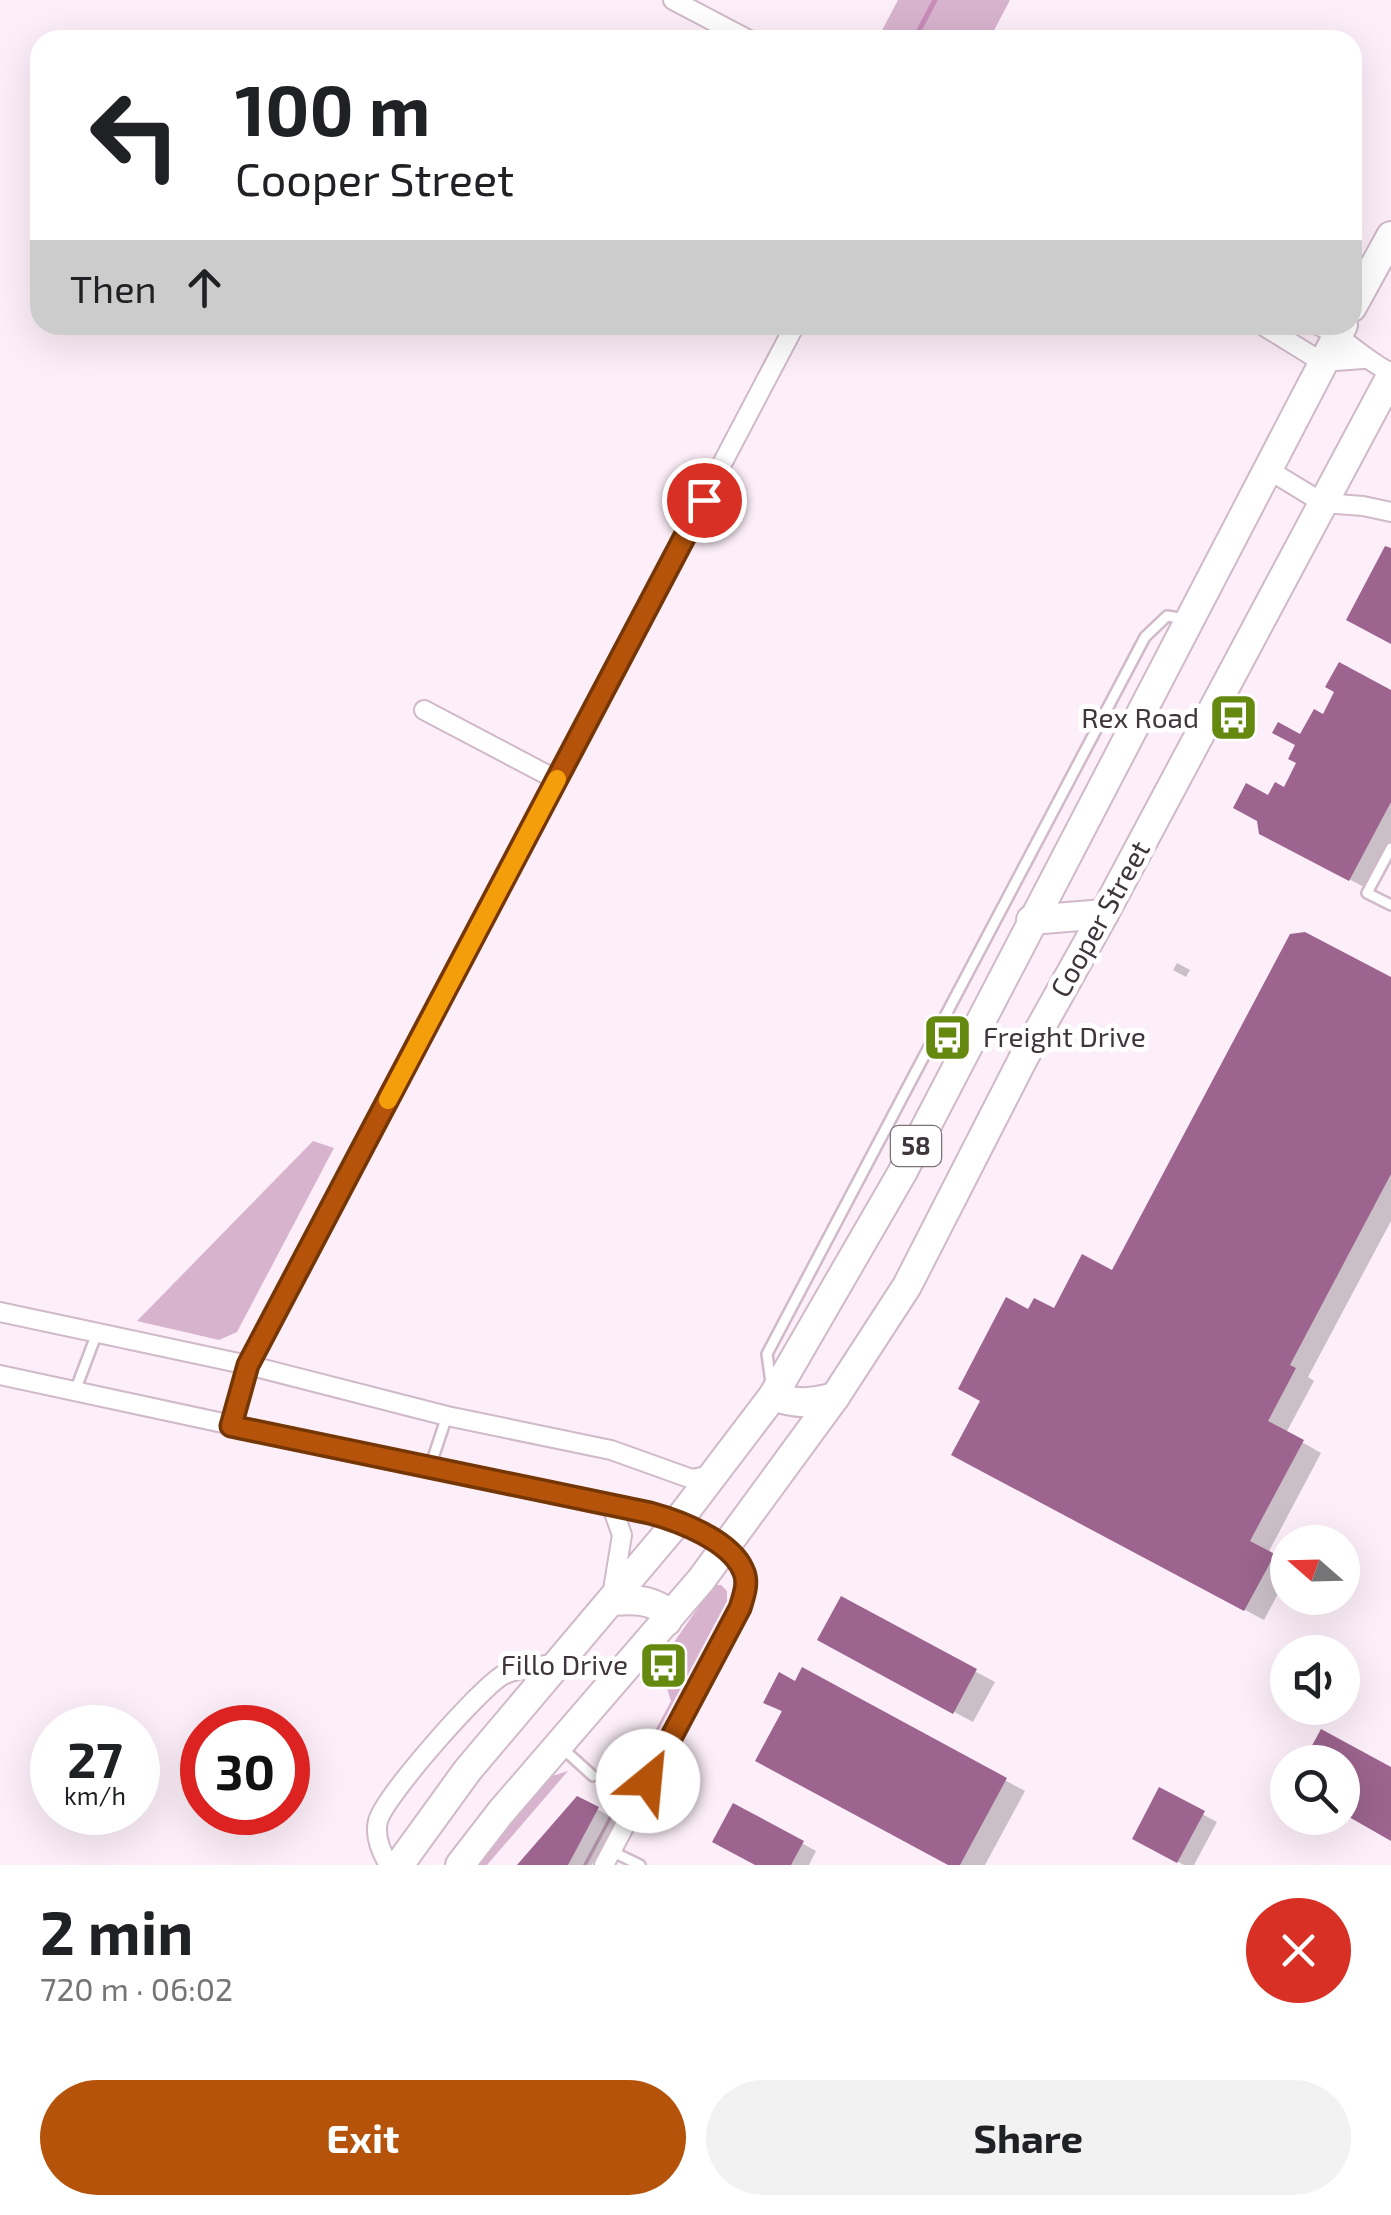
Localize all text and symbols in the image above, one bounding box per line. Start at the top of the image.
text: 100 m [235,66,430,150]
icon: left [70,70,200,200]
text: Cooper Street [235,151,514,205]
icon: ahead [177,260,232,315]
text: Then [70,265,157,311]
pin [662,458,747,543]
icon: arrive [677,473,732,528]
bus stop icon: Rex Road [1208,692,1260,744]
place label: Rex Road [1081,700,1199,734]
street label: Cooper Street [1042,834,1156,1003]
bus stop icon: Freight Drive [922,1011,974,1063]
place label: Freight Drive [983,1019,1146,1053]
road number: 58 [891,1126,941,1166]
north arrow [1270,1525,1360,1615]
map controls [1270,1525,1360,1835]
button: sound [1270,1635,1360,1725]
bus stop icon: Fillo Drive [637,1639,689,1691]
place label: Fillo Drive [501,1647,628,1681]
speed limit sign: 30 [180,1705,310,1835]
text: 27 [67,1728,123,1788]
position arrow [596,1729,700,1833]
button: search [1270,1745,1360,1835]
text: km/h [64,1780,126,1810]
text: 2 min [40,1895,193,1967]
button: close [1246,1898,1351,2003]
text: 720 m · 06:02 [40,1969,233,2007]
button: Exit [40,2080,686,2195]
button: Share [706,2080,1351,2195]

